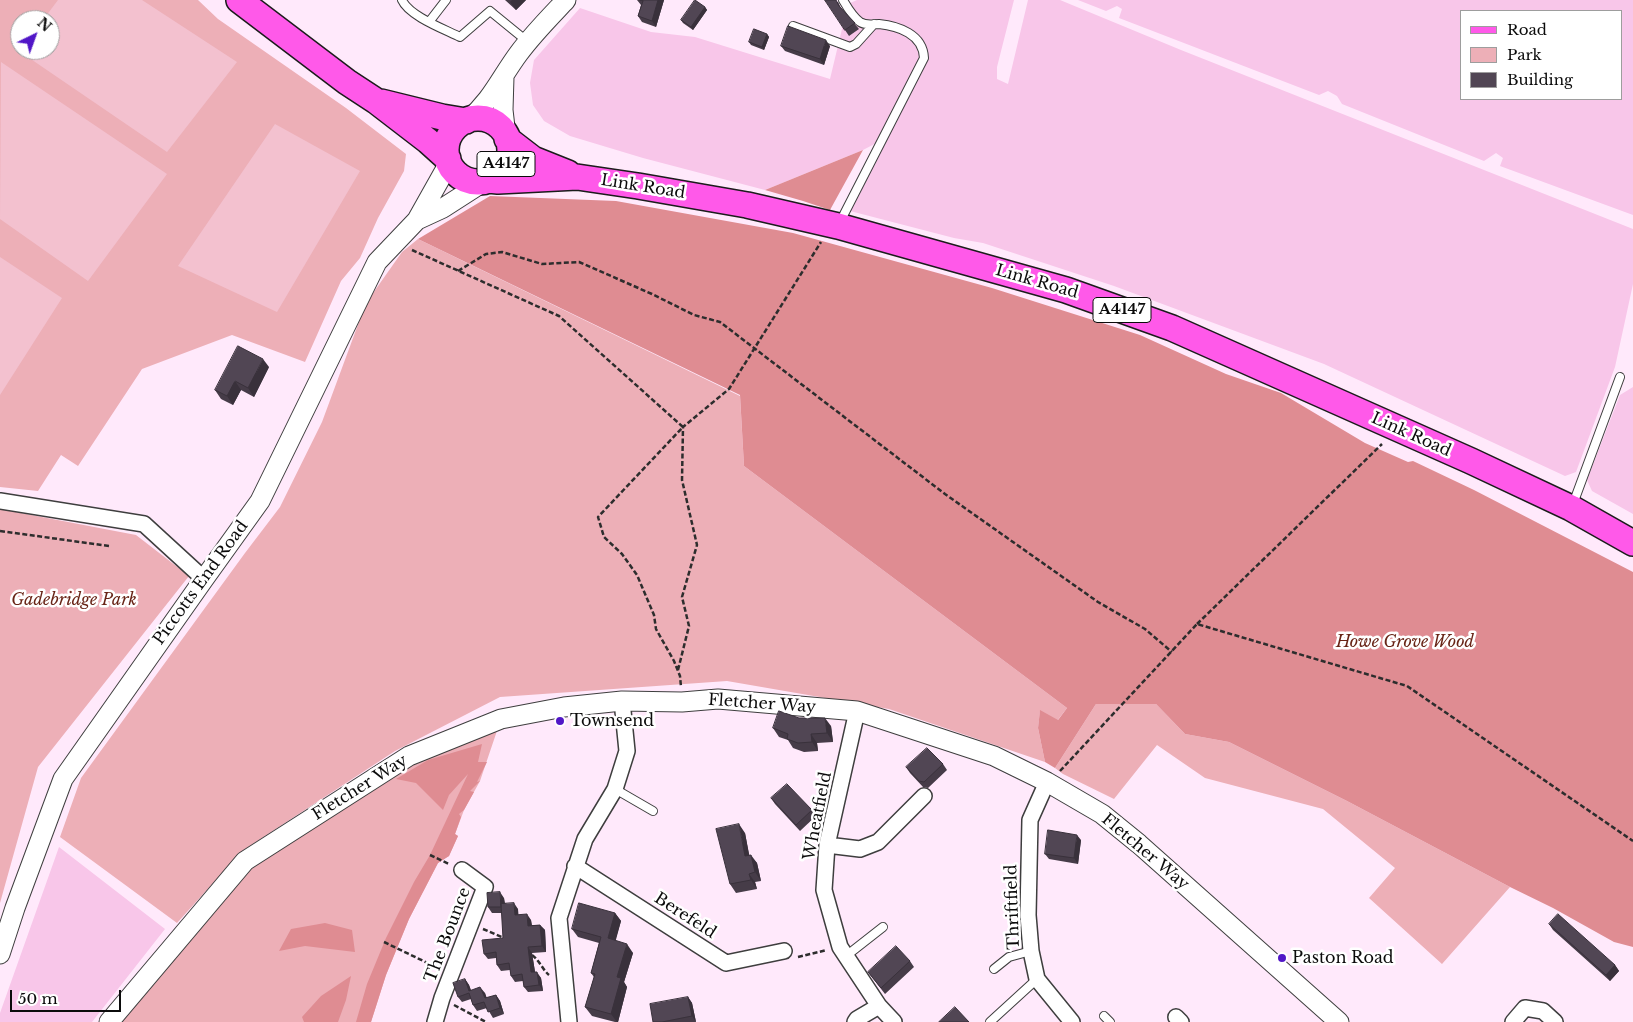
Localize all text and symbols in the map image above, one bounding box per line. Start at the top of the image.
north arrow [10,10,60,60]
legend [1460,10,1623,100]
text: N [33,13,55,36]
text: Road [1507,20,1547,39]
text: Park [1507,45,1542,64]
text: Building [1507,70,1573,89]
road number: A4147 [477,152,535,176]
street label: Link Road [599,171,687,203]
street label: Link Road [993,261,1081,303]
road number: A4147 [1093,298,1151,322]
street label: Link Road [1368,409,1454,461]
street label: Piccotts End Road [150,517,252,649]
park label: Gadebridge Park [11,590,137,610]
park label: Howe Grove Wood [1336,632,1474,652]
street label: Fletcher Way [707,691,817,717]
place label: Townsend [570,711,654,731]
marker: Townsend [554,715,566,727]
street label: Fletcher Way [309,751,411,825]
street label: Wheatfield [800,770,836,862]
street label: Fletcher Way [1097,810,1193,894]
street label: Thriftfield [1002,864,1024,950]
street label: The Bounce [421,885,475,985]
street label: Berefeld [651,889,719,943]
place label: Paston Road [1292,948,1394,968]
marker: Paston Road [1276,952,1288,964]
scale bar [12,980,124,1012]
text: 50 m [18,989,58,1008]

